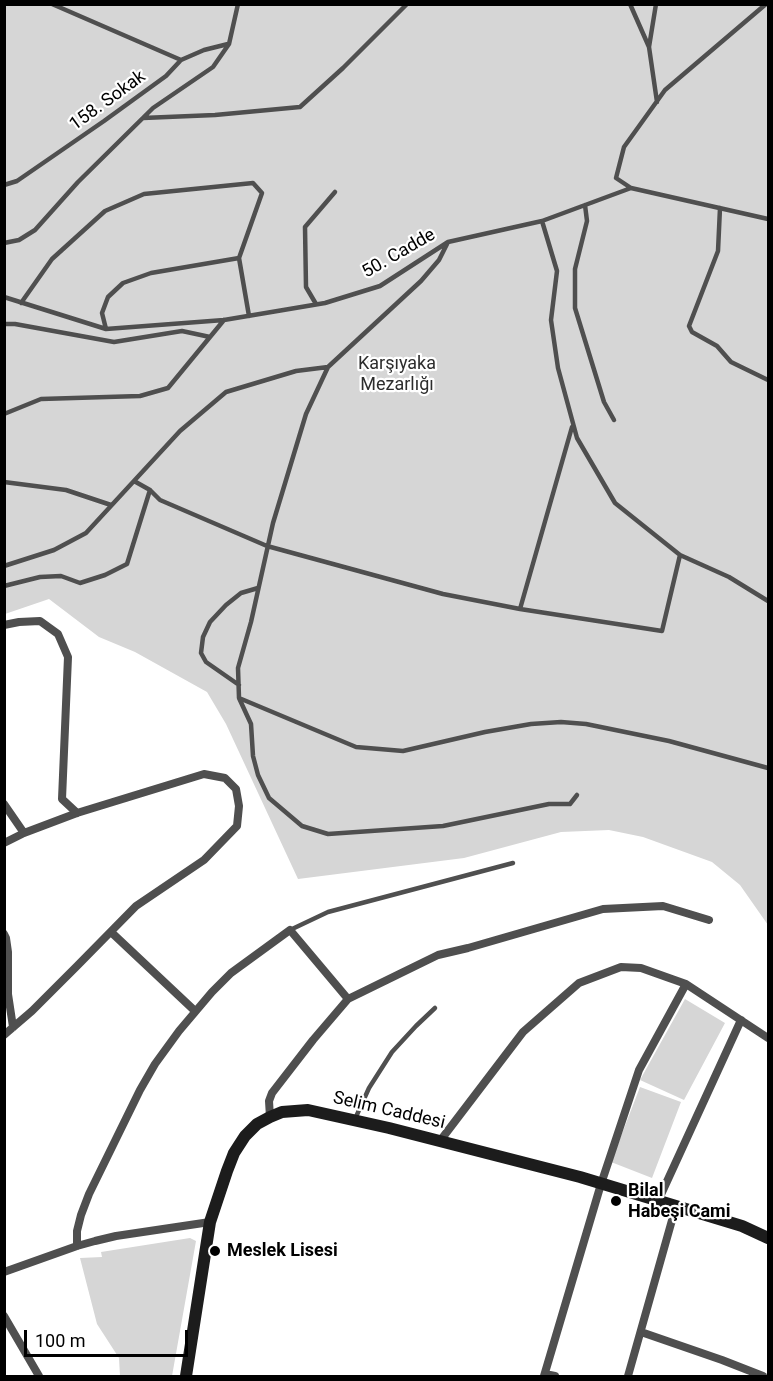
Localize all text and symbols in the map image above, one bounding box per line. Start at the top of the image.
street label: 158. Sokak [66,66,150,136]
street label: 50. Cadde [359,224,439,284]
park label: Karşıyaka Mezarlığı [358,353,436,395]
street label: Selim Caddesi [331,1088,447,1134]
place label: Bilal Habeşi Cami [628,1180,730,1222]
marker: Bilal Habeşi Cami [609,1194,623,1208]
place label: Meslek Lisesi [227,1240,338,1262]
marker: Meslek Lisesi [208,1244,222,1258]
scale bar [27,1318,190,1356]
text: 100 m [35,1330,86,1351]

